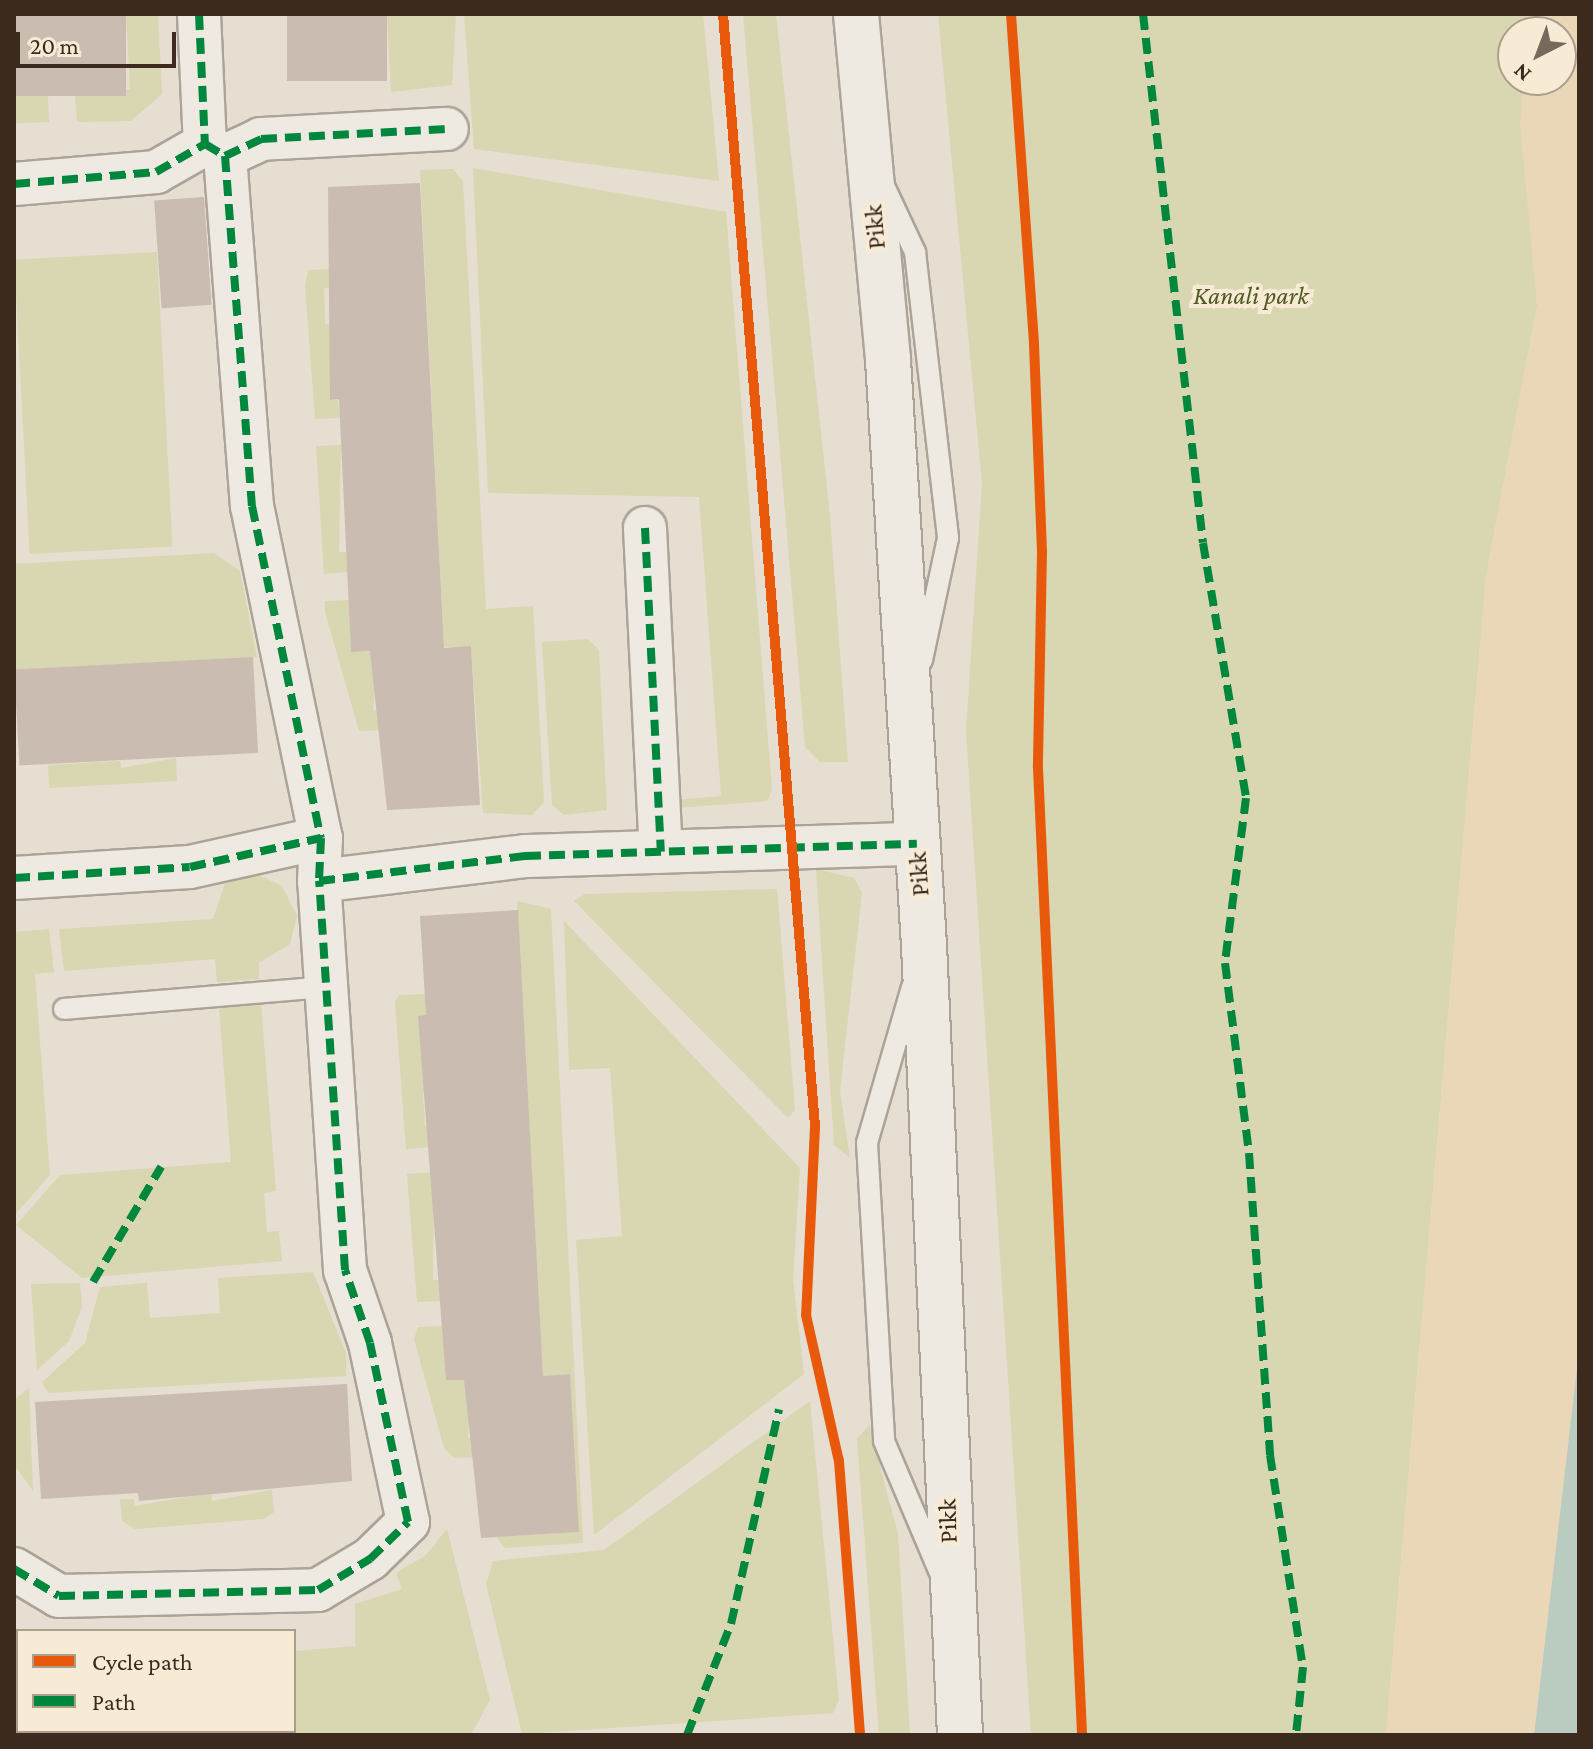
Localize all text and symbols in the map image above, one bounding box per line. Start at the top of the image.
scale bar [20,16,180,66]
north arrow [1497,16,1577,96]
text: 20 m [30,32,79,59]
text: N [1508,58,1536,87]
street label: Pikk [858,203,892,251]
park label: Kanali park [1193,280,1309,312]
street label: Pikk [902,851,936,897]
street label: Pikk [932,1498,964,1544]
legend [16,1629,296,1733]
text: Cycle path [92,1648,193,1675]
text: Path [92,1688,136,1715]

